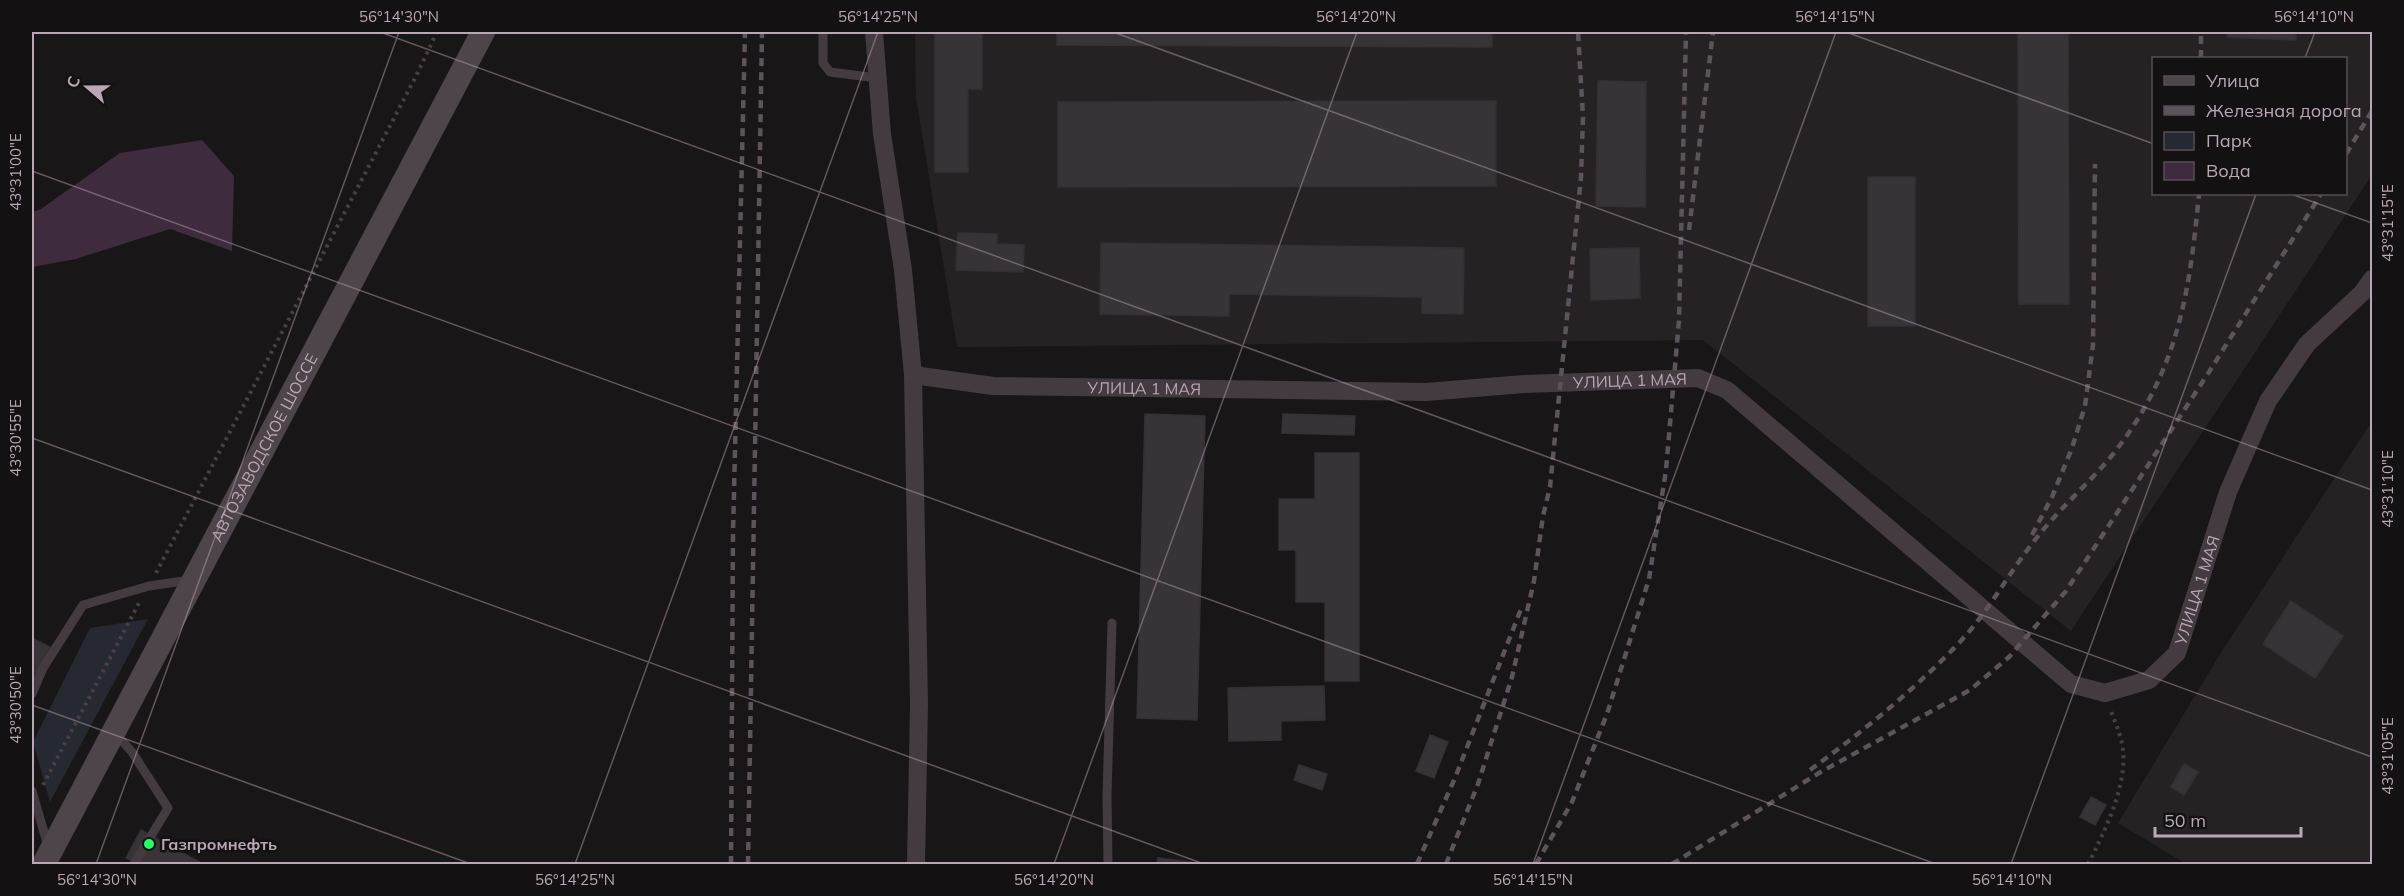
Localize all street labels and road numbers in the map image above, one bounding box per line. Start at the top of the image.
street label: АВТОЗАВОДСКОЕ ШОССЕ [206,350,322,545]
street label: УЛИЦА 1 МАЯ [1572,368,1687,392]
street label: УЛИЦА 1 МАЯ [1086,377,1201,399]
street label: УЛИЦА 1 МАЯ [2170,533,2224,648]

